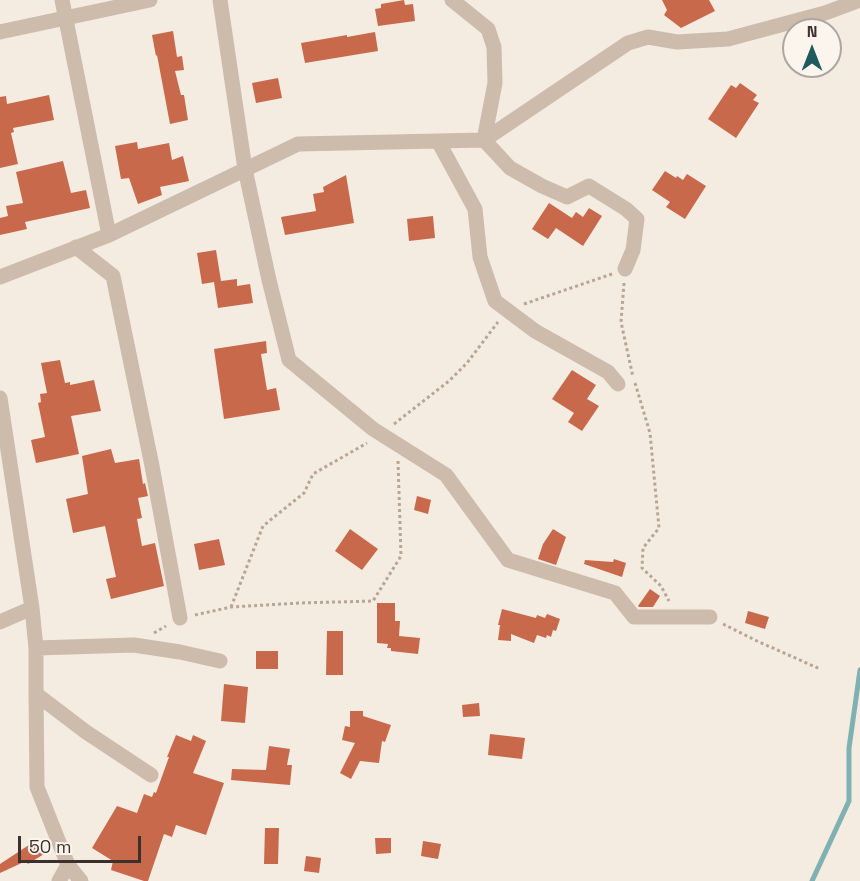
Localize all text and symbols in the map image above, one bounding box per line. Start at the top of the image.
north arrow [782,18,842,78]
text: N [807,21,817,42]
scale bar [21,824,144,862]
text: 50 m [29,835,71,858]

